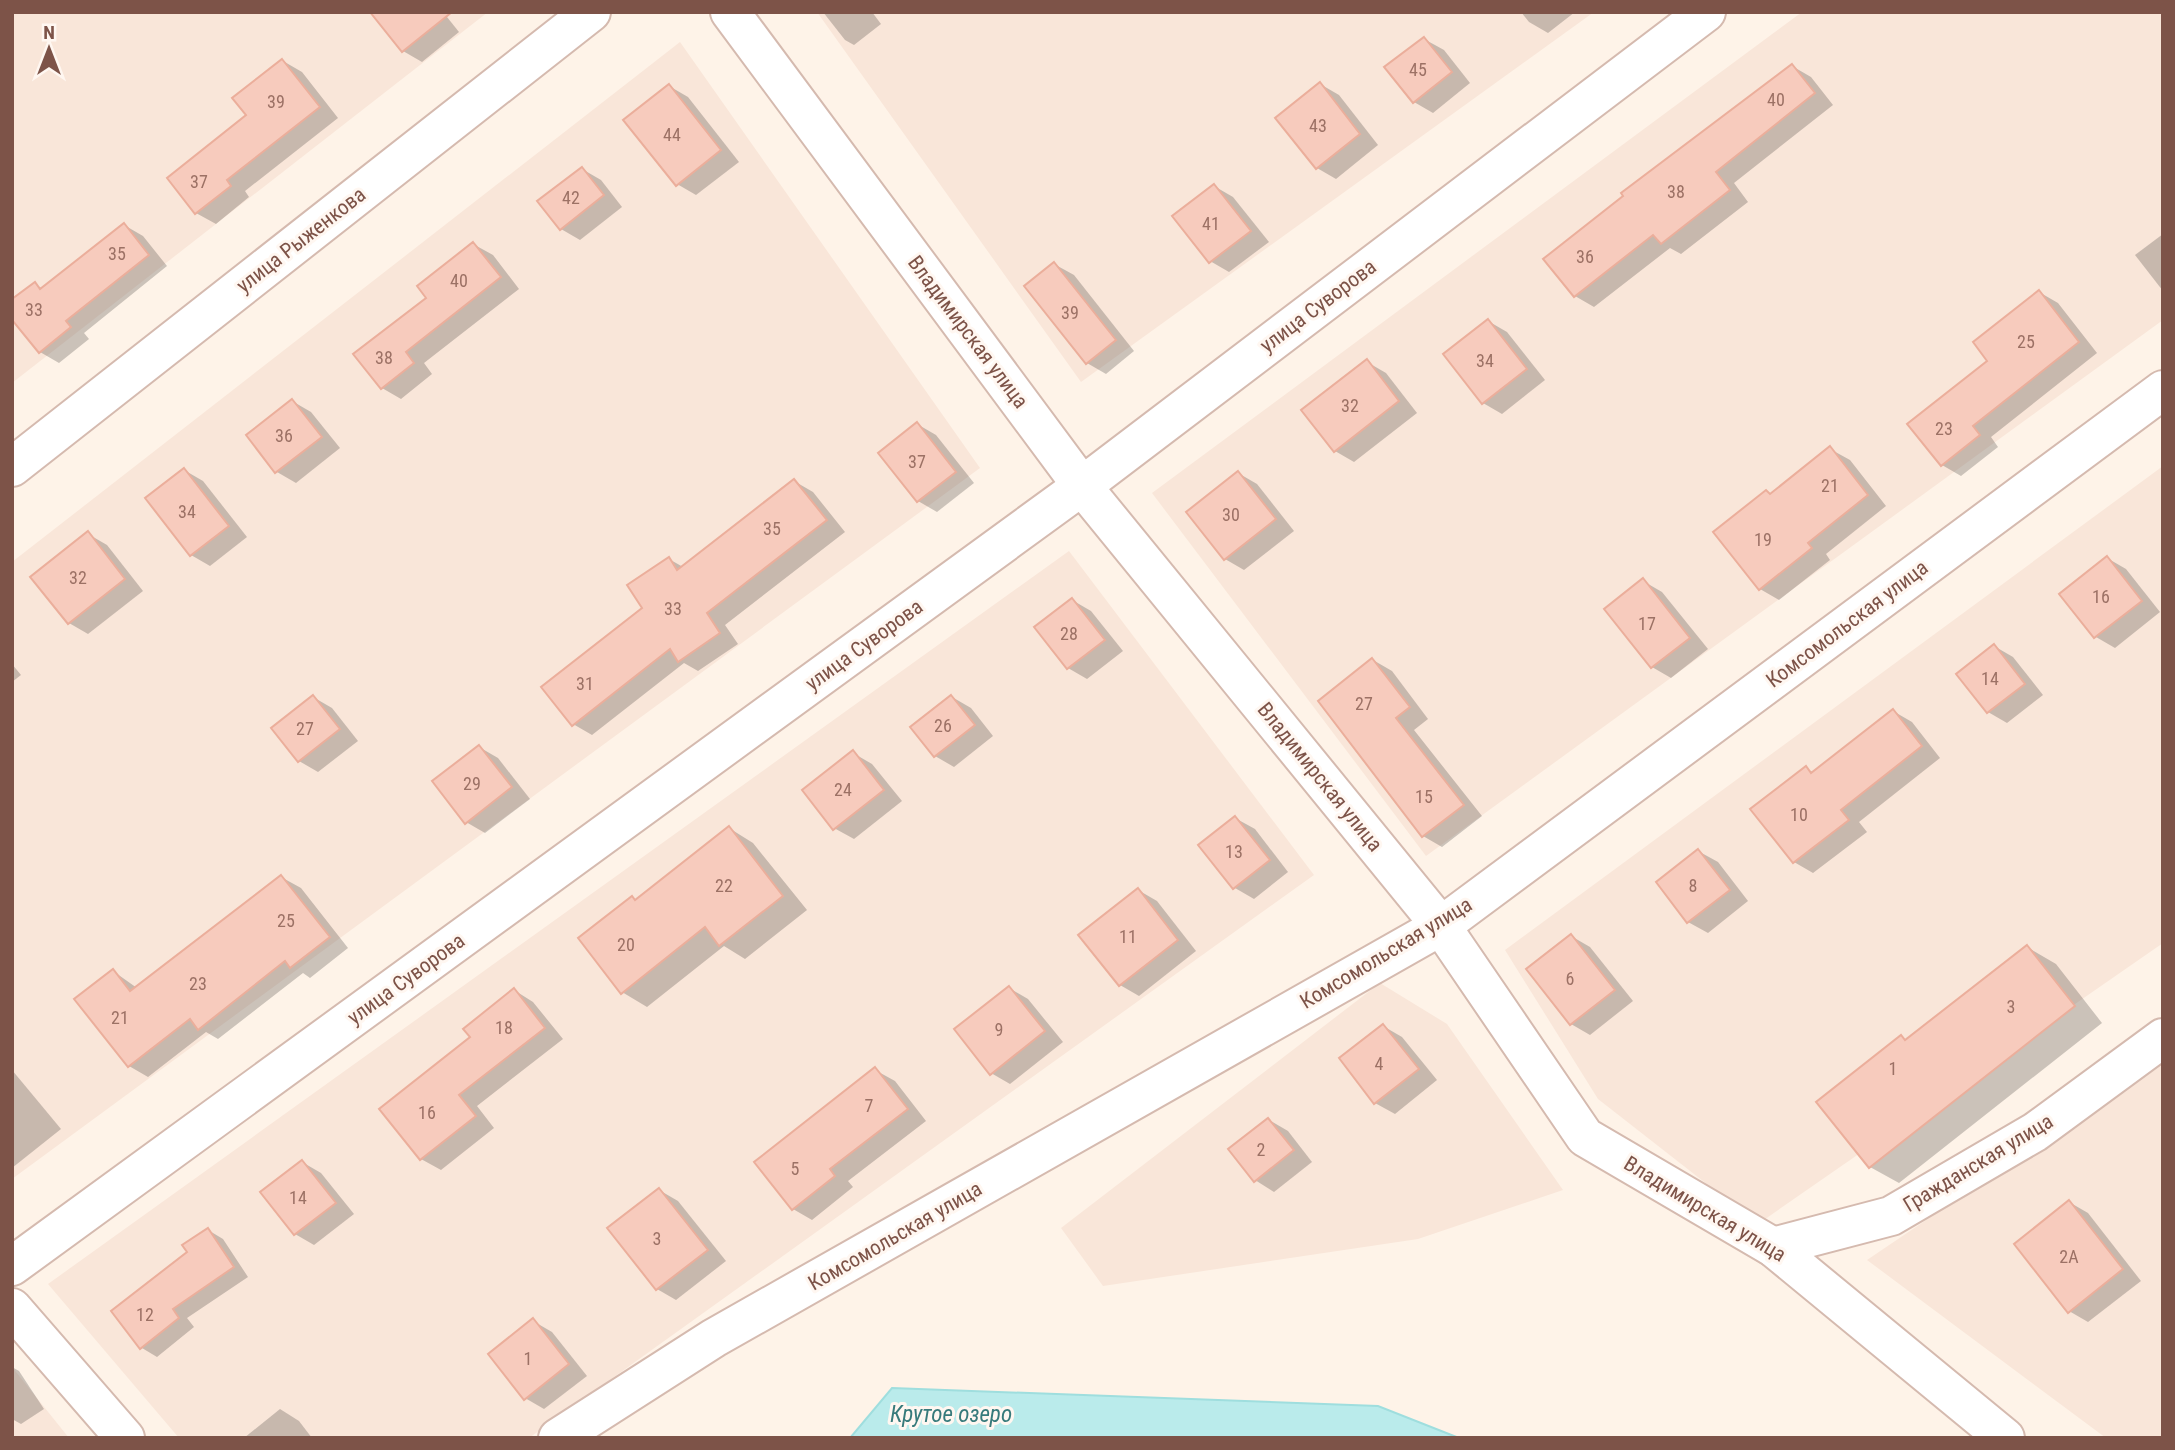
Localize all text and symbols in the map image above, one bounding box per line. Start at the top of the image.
north arrow [14,14,84,84]
text: N [43,21,55,44]
house number: 45 [1409,59,1427,80]
house number: 40 [1767,89,1785,110]
house number: 39 [267,91,285,112]
house number: 43 [1309,115,1327,136]
house number: 44 [663,124,681,145]
house number: 37 [190,171,208,192]
house number: 38 [1667,181,1685,202]
street label: улица Рыженкова [232,182,370,298]
house number: 42 [562,187,580,208]
house number: 41 [1202,213,1220,234]
house number: 35 [108,243,126,264]
house number: 36 [1576,246,1594,267]
street label: Владимирская улица [903,251,1033,413]
street label: улица Суворова [1255,255,1381,357]
house number: 40 [450,270,468,291]
house number: 33 [25,299,43,320]
house number: 39 [1061,302,1079,323]
house number: 25 [2017,331,2035,352]
house number: 38 [375,347,393,368]
house number: 34 [1476,350,1494,371]
house number: 32 [1341,395,1359,416]
house number: 23 [1935,418,1953,439]
house number: 36 [275,425,293,446]
house number: 37 [908,451,926,472]
house number: 21 [1821,475,1839,496]
house number: 34 [178,501,196,522]
house number: 30 [1222,504,1240,525]
house number: 35 [763,518,781,539]
house number: 19 [1754,529,1772,550]
street label: Комсомольская улица [1761,555,1933,693]
house number: 32 [69,567,87,588]
house number: 16 [2092,586,2110,607]
street label: улица Суворова [801,594,927,696]
house number: 33 [664,598,682,619]
house number: 17 [1638,613,1656,634]
house number: 28 [1060,623,1078,644]
house number: 14 [1981,668,1999,689]
house number: 31 [576,673,594,694]
house number: 27 [1355,693,1373,714]
street label: Владимирская улица [1253,698,1387,856]
house number: 26 [934,715,952,736]
house number: 27 [296,718,314,739]
house number: 29 [463,773,481,794]
house number: 24 [834,779,852,800]
house number: 15 [1415,786,1433,807]
house number: 10 [1790,804,1808,825]
house number: 13 [1225,841,1243,862]
house number: 22 [715,875,733,896]
house number: 8 [1689,875,1697,896]
street label: Комсомольская улица [1296,892,1476,1014]
house number: 25 [277,910,295,931]
house number: 11 [1119,926,1137,947]
street label: улица Суворова [343,928,469,1030]
house number: 20 [617,934,635,955]
house number: 6 [1566,968,1574,989]
house number: 23 [189,973,207,994]
house number: 3 [2007,996,2015,1017]
house number: 21 [111,1007,129,1028]
house number: 18 [495,1017,513,1038]
house number: 9 [995,1019,1003,1040]
house number: 4 [1375,1053,1384,1074]
house number: 1 [1889,1058,1897,1079]
house number: 7 [865,1095,874,1116]
house number: 16 [418,1102,436,1123]
street label: Гражданская улица [1899,1109,2057,1217]
house number: 2 [1257,1139,1266,1160]
street label: Владимирская улица [1620,1151,1790,1267]
house number: 5 [791,1158,800,1179]
street label: Комсомольская улица [804,1177,986,1295]
house number: 14 [289,1187,307,1208]
house number: 3 [653,1228,661,1249]
house number: 2А [2059,1246,2079,1267]
house number: 12 [136,1304,154,1325]
house number: 1 [524,1348,532,1369]
water label: Крутое озеро [890,1401,1012,1428]

